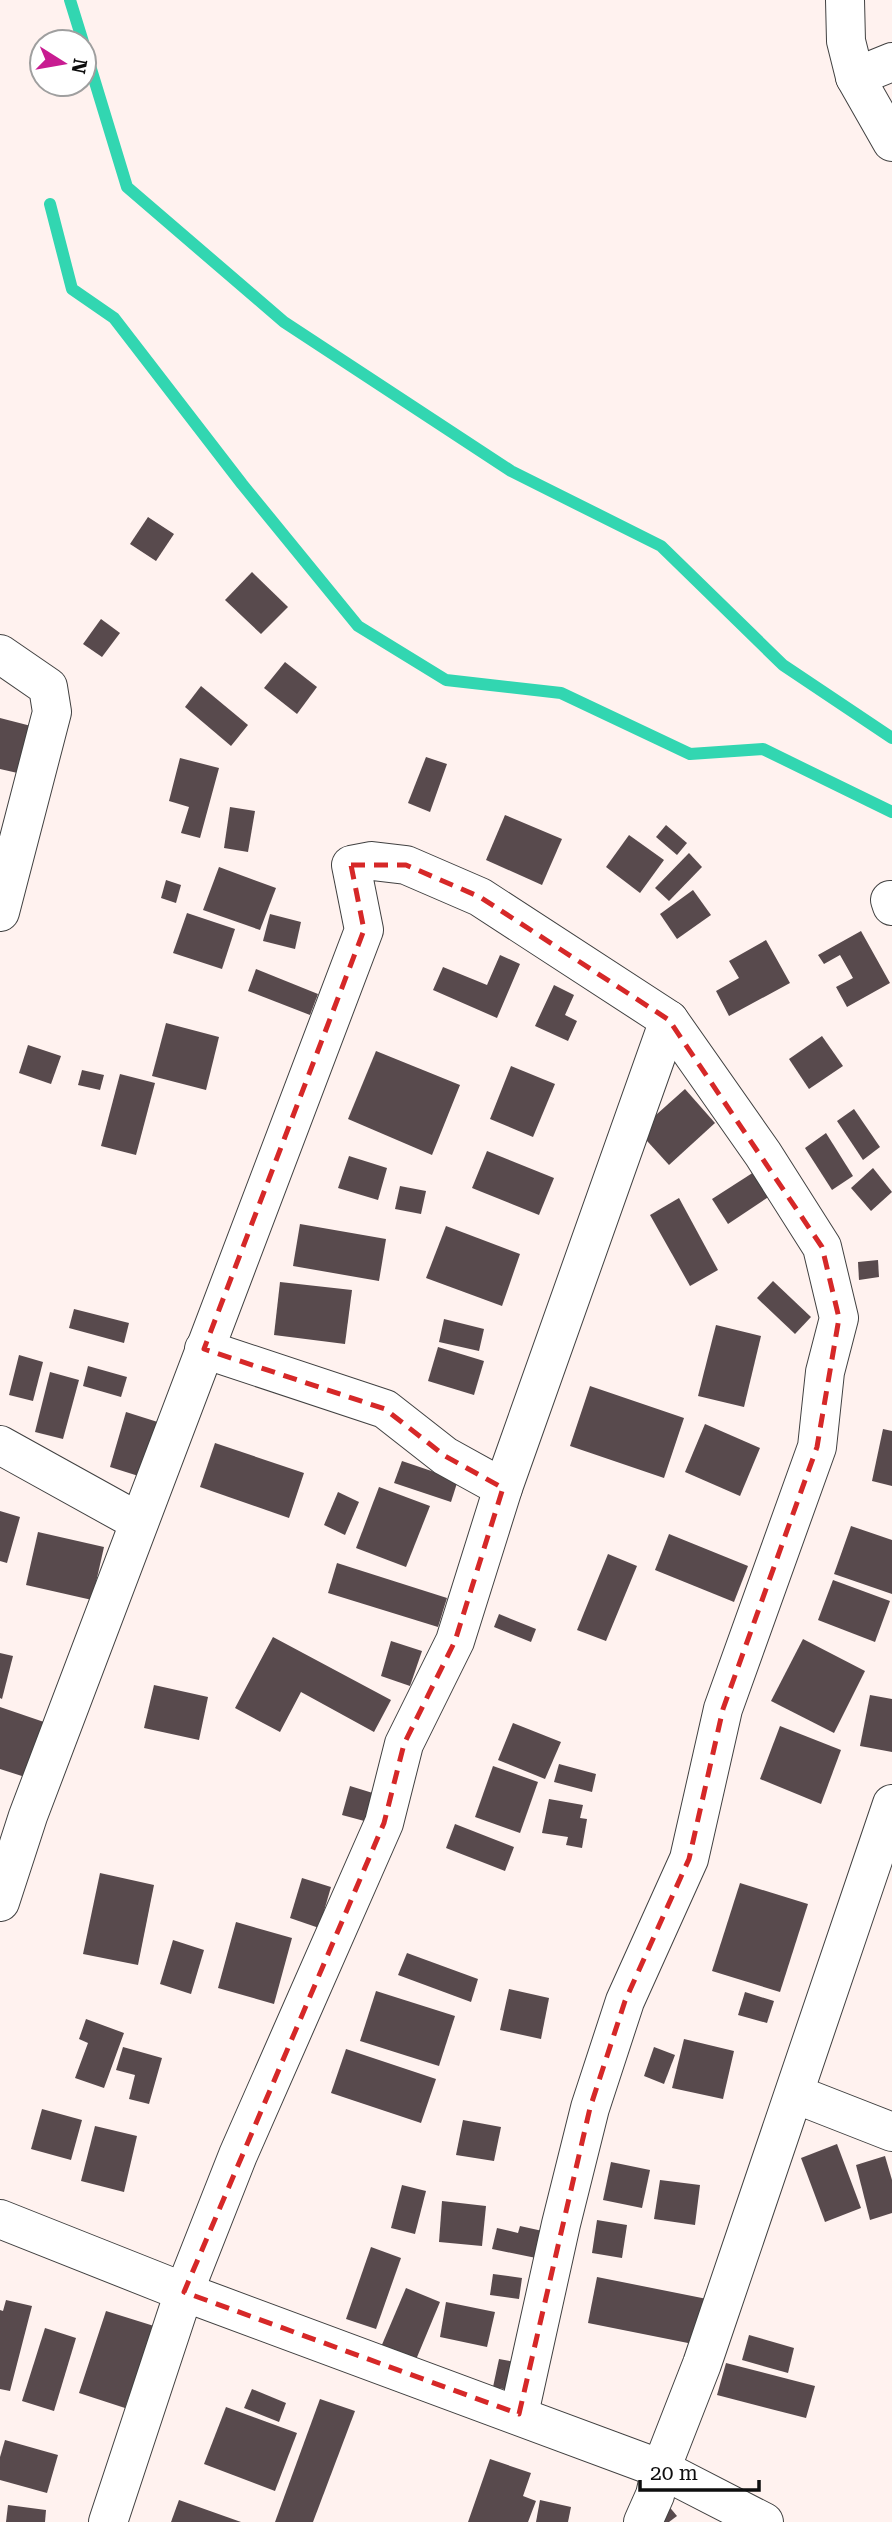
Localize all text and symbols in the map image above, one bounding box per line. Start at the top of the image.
north arrow [28,28,98,98]
text: N [66,57,92,76]
scale bar [640,2448,759,2492]
text: 20 m [650,2461,698,2485]

